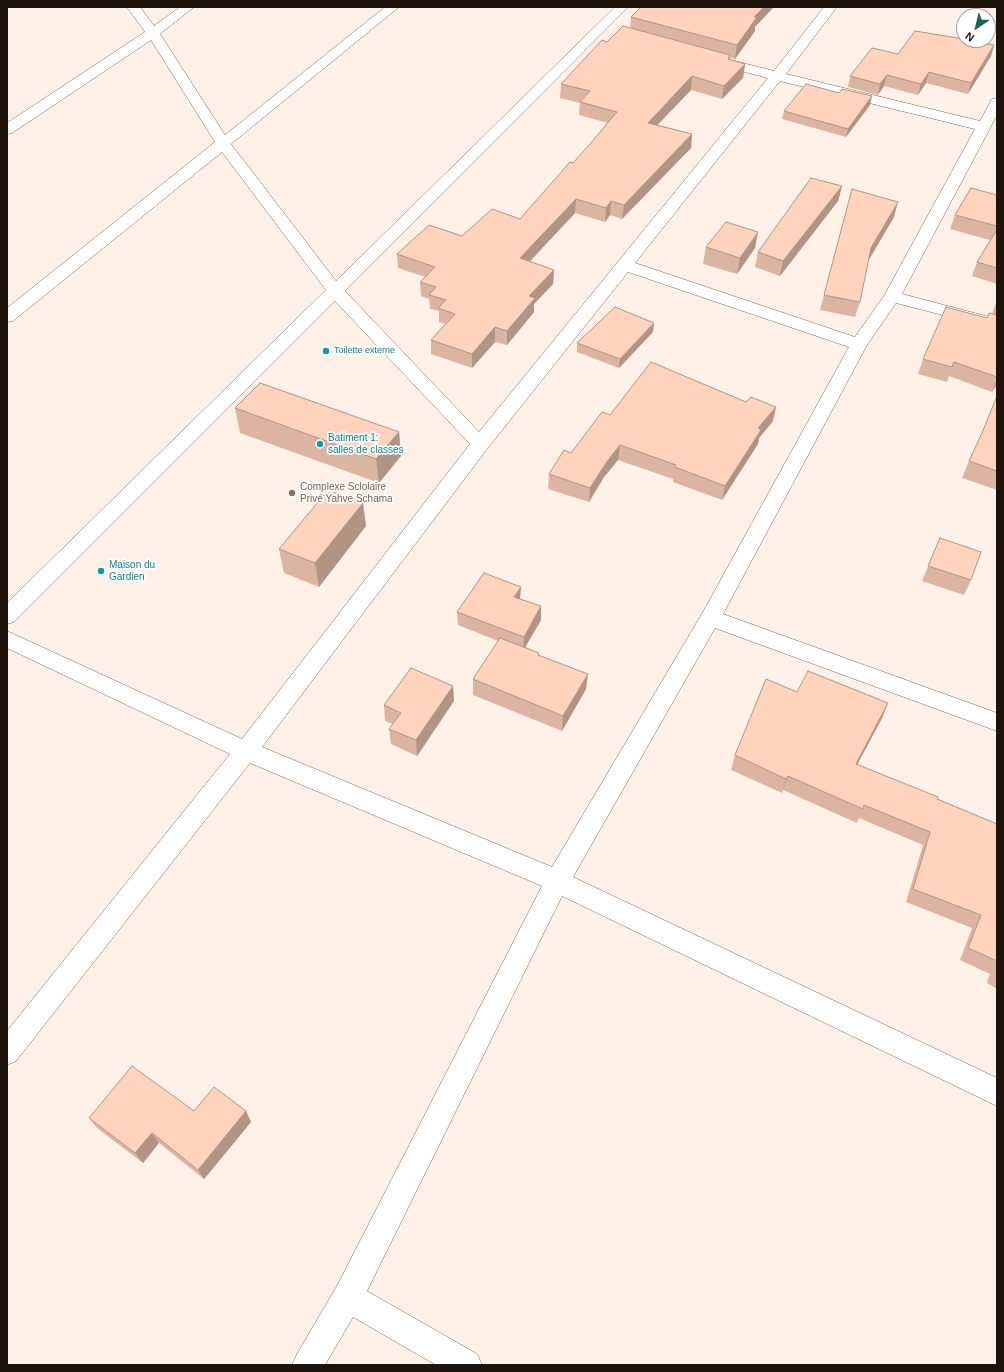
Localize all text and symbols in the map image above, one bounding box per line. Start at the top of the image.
north arrow [956,8,996,48]
text: N [963,30,976,44]
marker: Toilette externe [321,346,331,356]
place label: Toilette externe [334,346,395,356]
place label: Batiment 1: salles de classes [328,432,404,456]
marker: Batiment 1: salles de classes [315,439,325,449]
place label: Complexe Sclolaire Privé Yahve Schama [300,481,393,504]
marker: Complexe Sclolaire Privé Yahve Schama [287,488,297,498]
place label: Maison du Gardien [109,559,155,582]
marker: Maison du Gardien [96,566,106,576]

